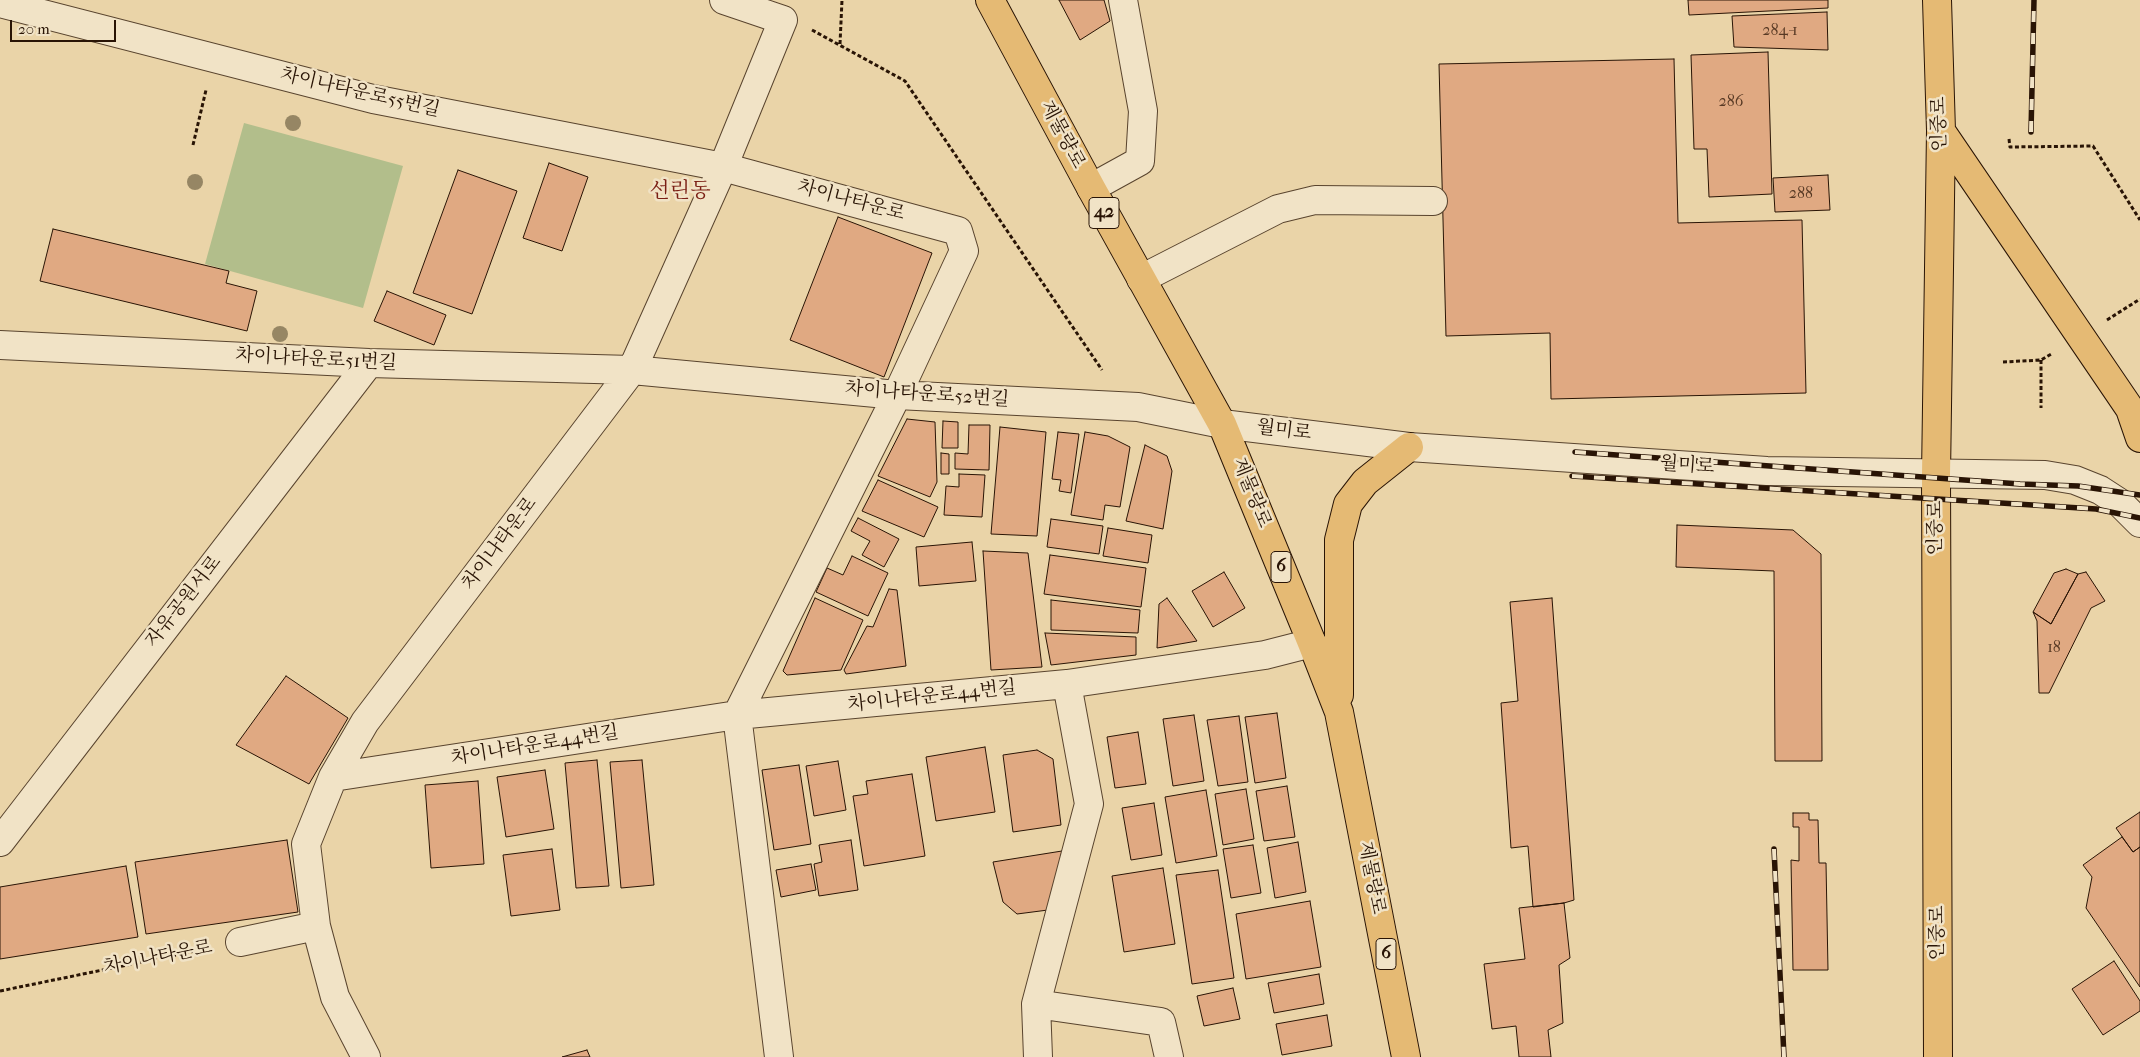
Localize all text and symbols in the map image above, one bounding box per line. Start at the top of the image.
scale bar [12,10,119,42]
text: 20 m [18,20,50,38]
house number: 284-1 [1762,21,1798,41]
street label: 차이나타운로55번길 [278,64,442,122]
house number: 286 [1719,92,1743,112]
street label: 인중로 [1928,96,1952,152]
street label: 제물량로 [1035,97,1089,173]
street label: 차이나타운로 [795,176,907,226]
district label: 선린동 [650,179,710,205]
house number: 288 [1789,184,1813,204]
road number: 42 [1089,198,1119,228]
street label: 차이나타운로51번길 [235,344,397,376]
street label: 차이나타운로52번길 [844,378,1010,412]
street label: 월미로 [1255,416,1313,446]
street label: 월미로 [1659,453,1715,479]
street label: 제물량로 [1227,455,1275,531]
street label: 차이나타운로 [458,493,542,595]
street label: 인중로 [1925,500,1947,556]
street label: 자유공원서로 [141,552,227,652]
road number: 6 [1271,552,1291,582]
house number: 18 [2047,638,2061,658]
street label: 차이나타운로44번길 [847,677,1017,717]
street label: 차이나타운로44번길 [450,721,620,771]
street label: 제물량로 [1353,840,1389,916]
street label: 인중로 [1927,905,1949,961]
street label: 차이나타운로 [102,936,214,980]
road number: 6 [1376,939,1396,970]

